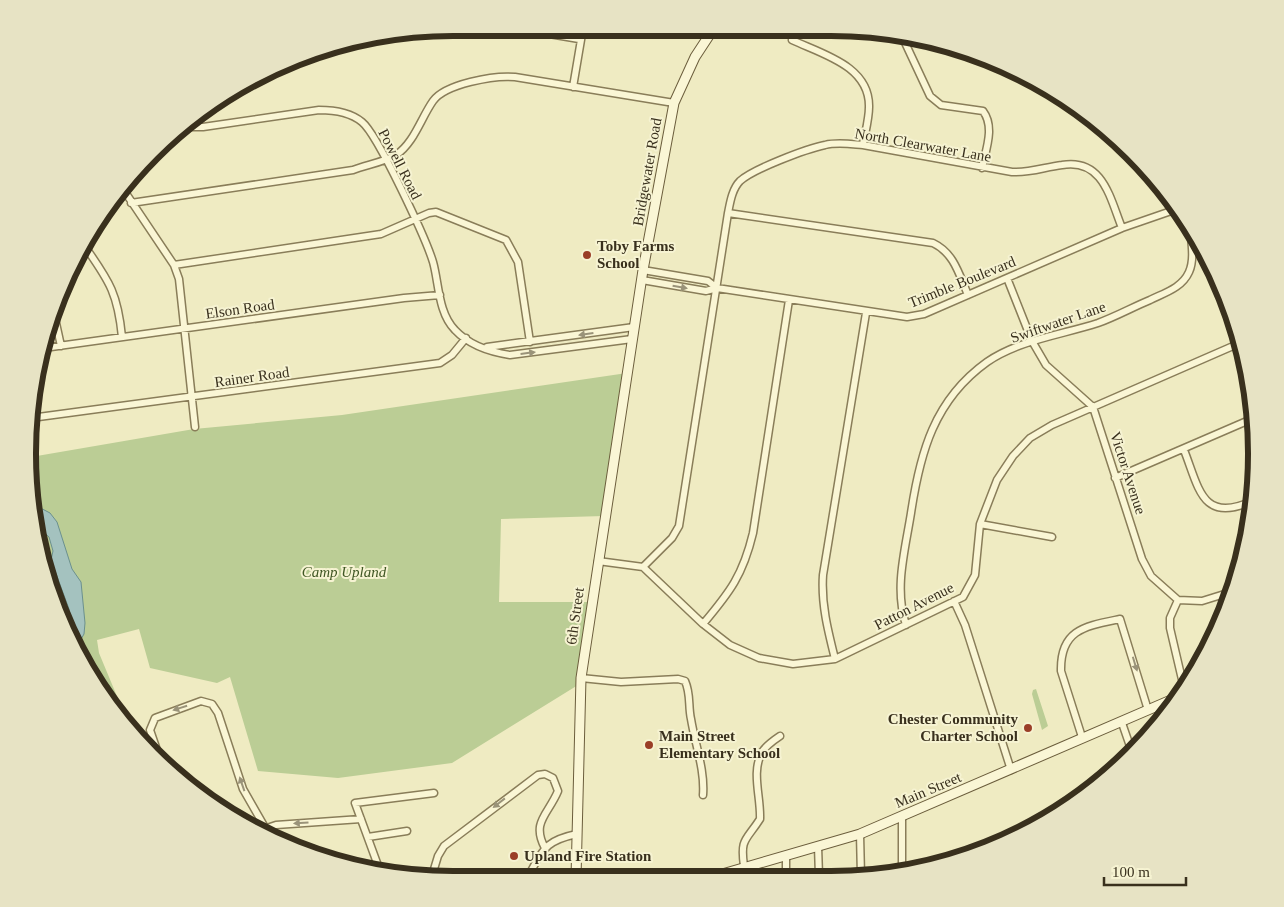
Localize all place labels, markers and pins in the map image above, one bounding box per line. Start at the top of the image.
place label: Toby Farms School [597,238,675,271]
marker: Toby Farms School [581,249,593,261]
place label: Chester Community Charter School [888,711,1018,744]
marker: Chester Community Charter School [1022,722,1034,734]
place label: Main Street Elementary School [659,728,780,761]
marker: Main Street Elementary School [643,739,655,751]
place label: Upland Fire Station [524,848,652,864]
marker: Upland Fire Station [508,850,520,862]

